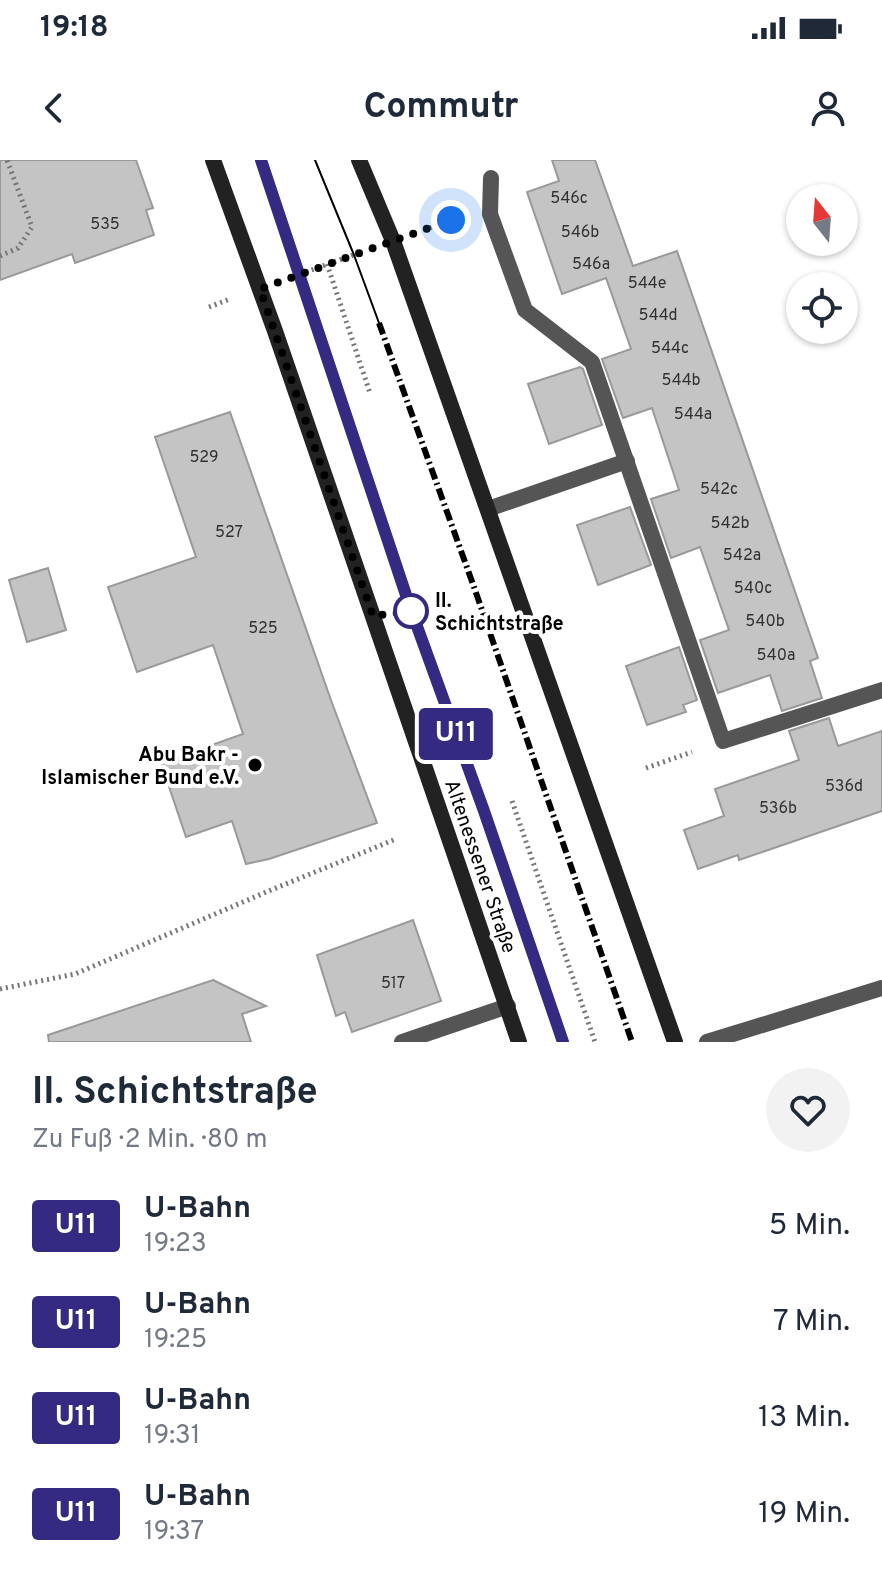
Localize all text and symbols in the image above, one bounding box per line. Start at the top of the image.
text: 19:18 [40,10,109,47]
text: Commutr [363,85,519,131]
icon: back [32,86,76,130]
icon: person [806,86,850,130]
north arrow [786,184,858,256]
map controls [786,184,858,344]
house number: 546c [550,189,588,209]
your location [431,200,471,240]
house number: 535 [90,215,120,235]
house number: 546b [561,223,599,243]
house number: 546a [572,255,610,275]
button: locate [786,272,858,344]
house number: 544e [628,274,666,294]
house number: 544d [638,306,678,326]
house number: 544c [651,339,689,359]
house number: 544b [661,371,701,391]
house number: 544a [674,405,712,425]
house number: 529 [189,448,219,468]
house number: 542c [700,480,738,500]
house number: 542b [711,514,749,534]
house number: 527 [215,523,243,543]
house number: 542a [723,546,761,566]
house number: 540c [734,579,772,599]
place label: II. Schichtstraße [435,589,564,638]
marker: II. Schichtstraße [394,594,428,628]
house number: 540b [745,612,785,632]
house number: 525 [248,619,278,639]
house number: 540a [757,646,795,666]
line badge: U11 [410,708,502,760]
text: U11 [435,716,477,752]
place label: Abu Bakr - Islamischer Bund e.V. [41,743,239,792]
marker: Abu Bakr - Islamischer Bund e.V. [246,756,264,774]
street label: Altenessener Straße [437,776,521,957]
house number: 536d [825,777,863,797]
house number: 536b [759,799,797,819]
house number: 517 [381,974,405,994]
button: heart [766,1068,850,1152]
text: II. Schichtstraße [32,1069,318,1118]
text: Zu Fuß · 2 Min. · 80 m [32,1124,268,1157]
text: U-Bahn [144,1191,251,1228]
text: U11 [55,1208,97,1244]
text: 5 Min. [769,1208,850,1245]
text: 19:23 [144,1228,207,1261]
text: U-Bahn [144,1287,251,1324]
text: U11 [55,1304,97,1340]
text: 7 Min. [773,1304,850,1341]
text: 19:25 [144,1324,207,1357]
text: U-Bahn [144,1383,251,1420]
text: U11 [55,1400,97,1436]
text: 13 Min. [758,1400,850,1437]
text: 19:31 [144,1420,200,1453]
text: U-Bahn [144,1479,251,1516]
text: U11 [55,1496,97,1532]
text: 19 Min. [758,1496,850,1533]
text: 19:37 [144,1516,204,1549]

